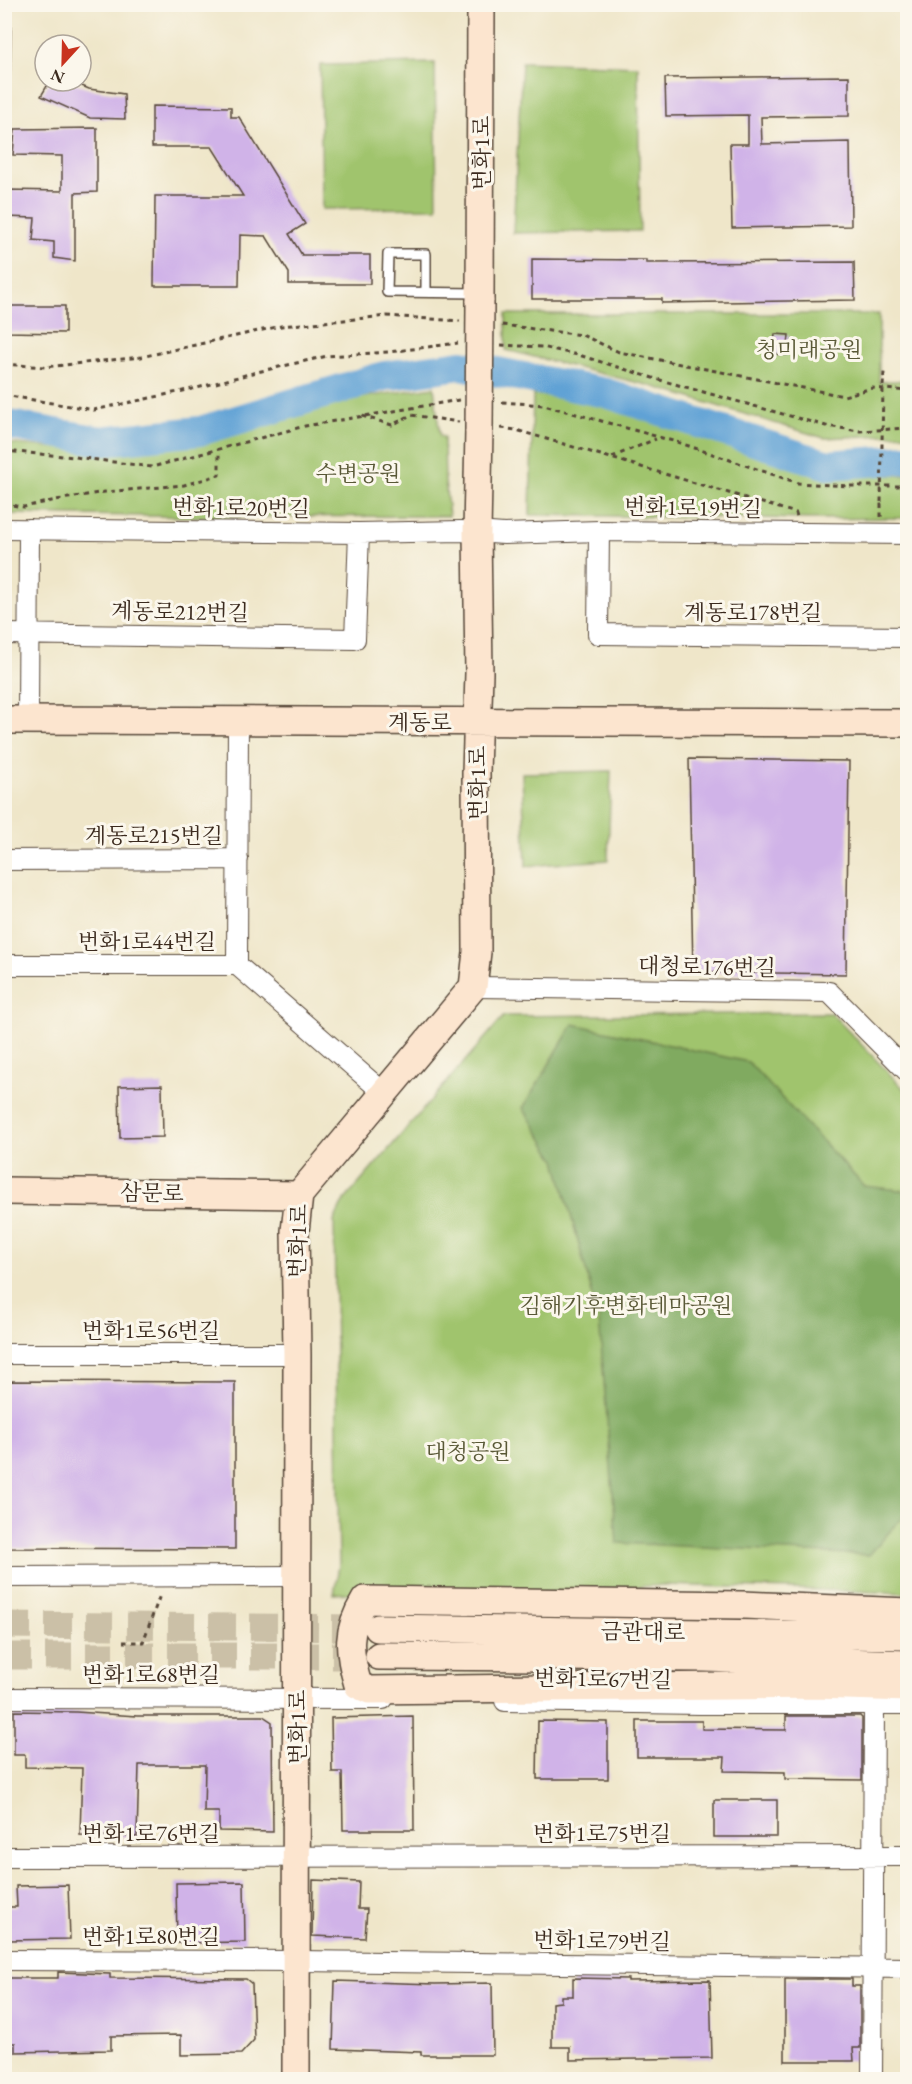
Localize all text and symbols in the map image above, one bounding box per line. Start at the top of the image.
north arrow [33,33,93,93]
text: N [48,64,68,89]
street label: 번화1로 [467,116,496,190]
park label: 청미래공원 [756,335,862,364]
park label: 수변공원 [315,459,401,488]
street label: 번화1로20번길 [172,492,310,524]
street label: 번화1로19번길 [624,492,762,524]
street label: 계동로212번길 [111,596,249,628]
street label: 계동로178번길 [684,598,822,627]
street label: 계동로 [388,708,452,737]
street label: 번화1로 [463,746,492,820]
street label: 계동로215번길 [85,821,223,850]
street label: 번화1로44번길 [78,927,216,956]
street label: 대청로176번길 [638,951,776,983]
street label: 삼문로 [120,1178,184,1208]
street label: 번화1로 [282,1203,314,1279]
park label: 김해기후변화테마공원 [520,1291,732,1320]
street label: 번화1로56번길 [82,1316,220,1345]
park label: 대청공원 [425,1437,511,1466]
street label: 금관대로 [600,1617,686,1647]
street label: 번화1로68번길 [82,1660,220,1689]
street label: 번화1로67번길 [534,1663,672,1695]
street label: 번화1로 [283,1690,312,1764]
street label: 번화1로76번길 [82,1819,220,1848]
street label: 번화1로75번길 [533,1819,671,1848]
street label: 번화1로80번길 [82,1922,220,1951]
street label: 번화1로79번길 [533,1925,671,1957]

